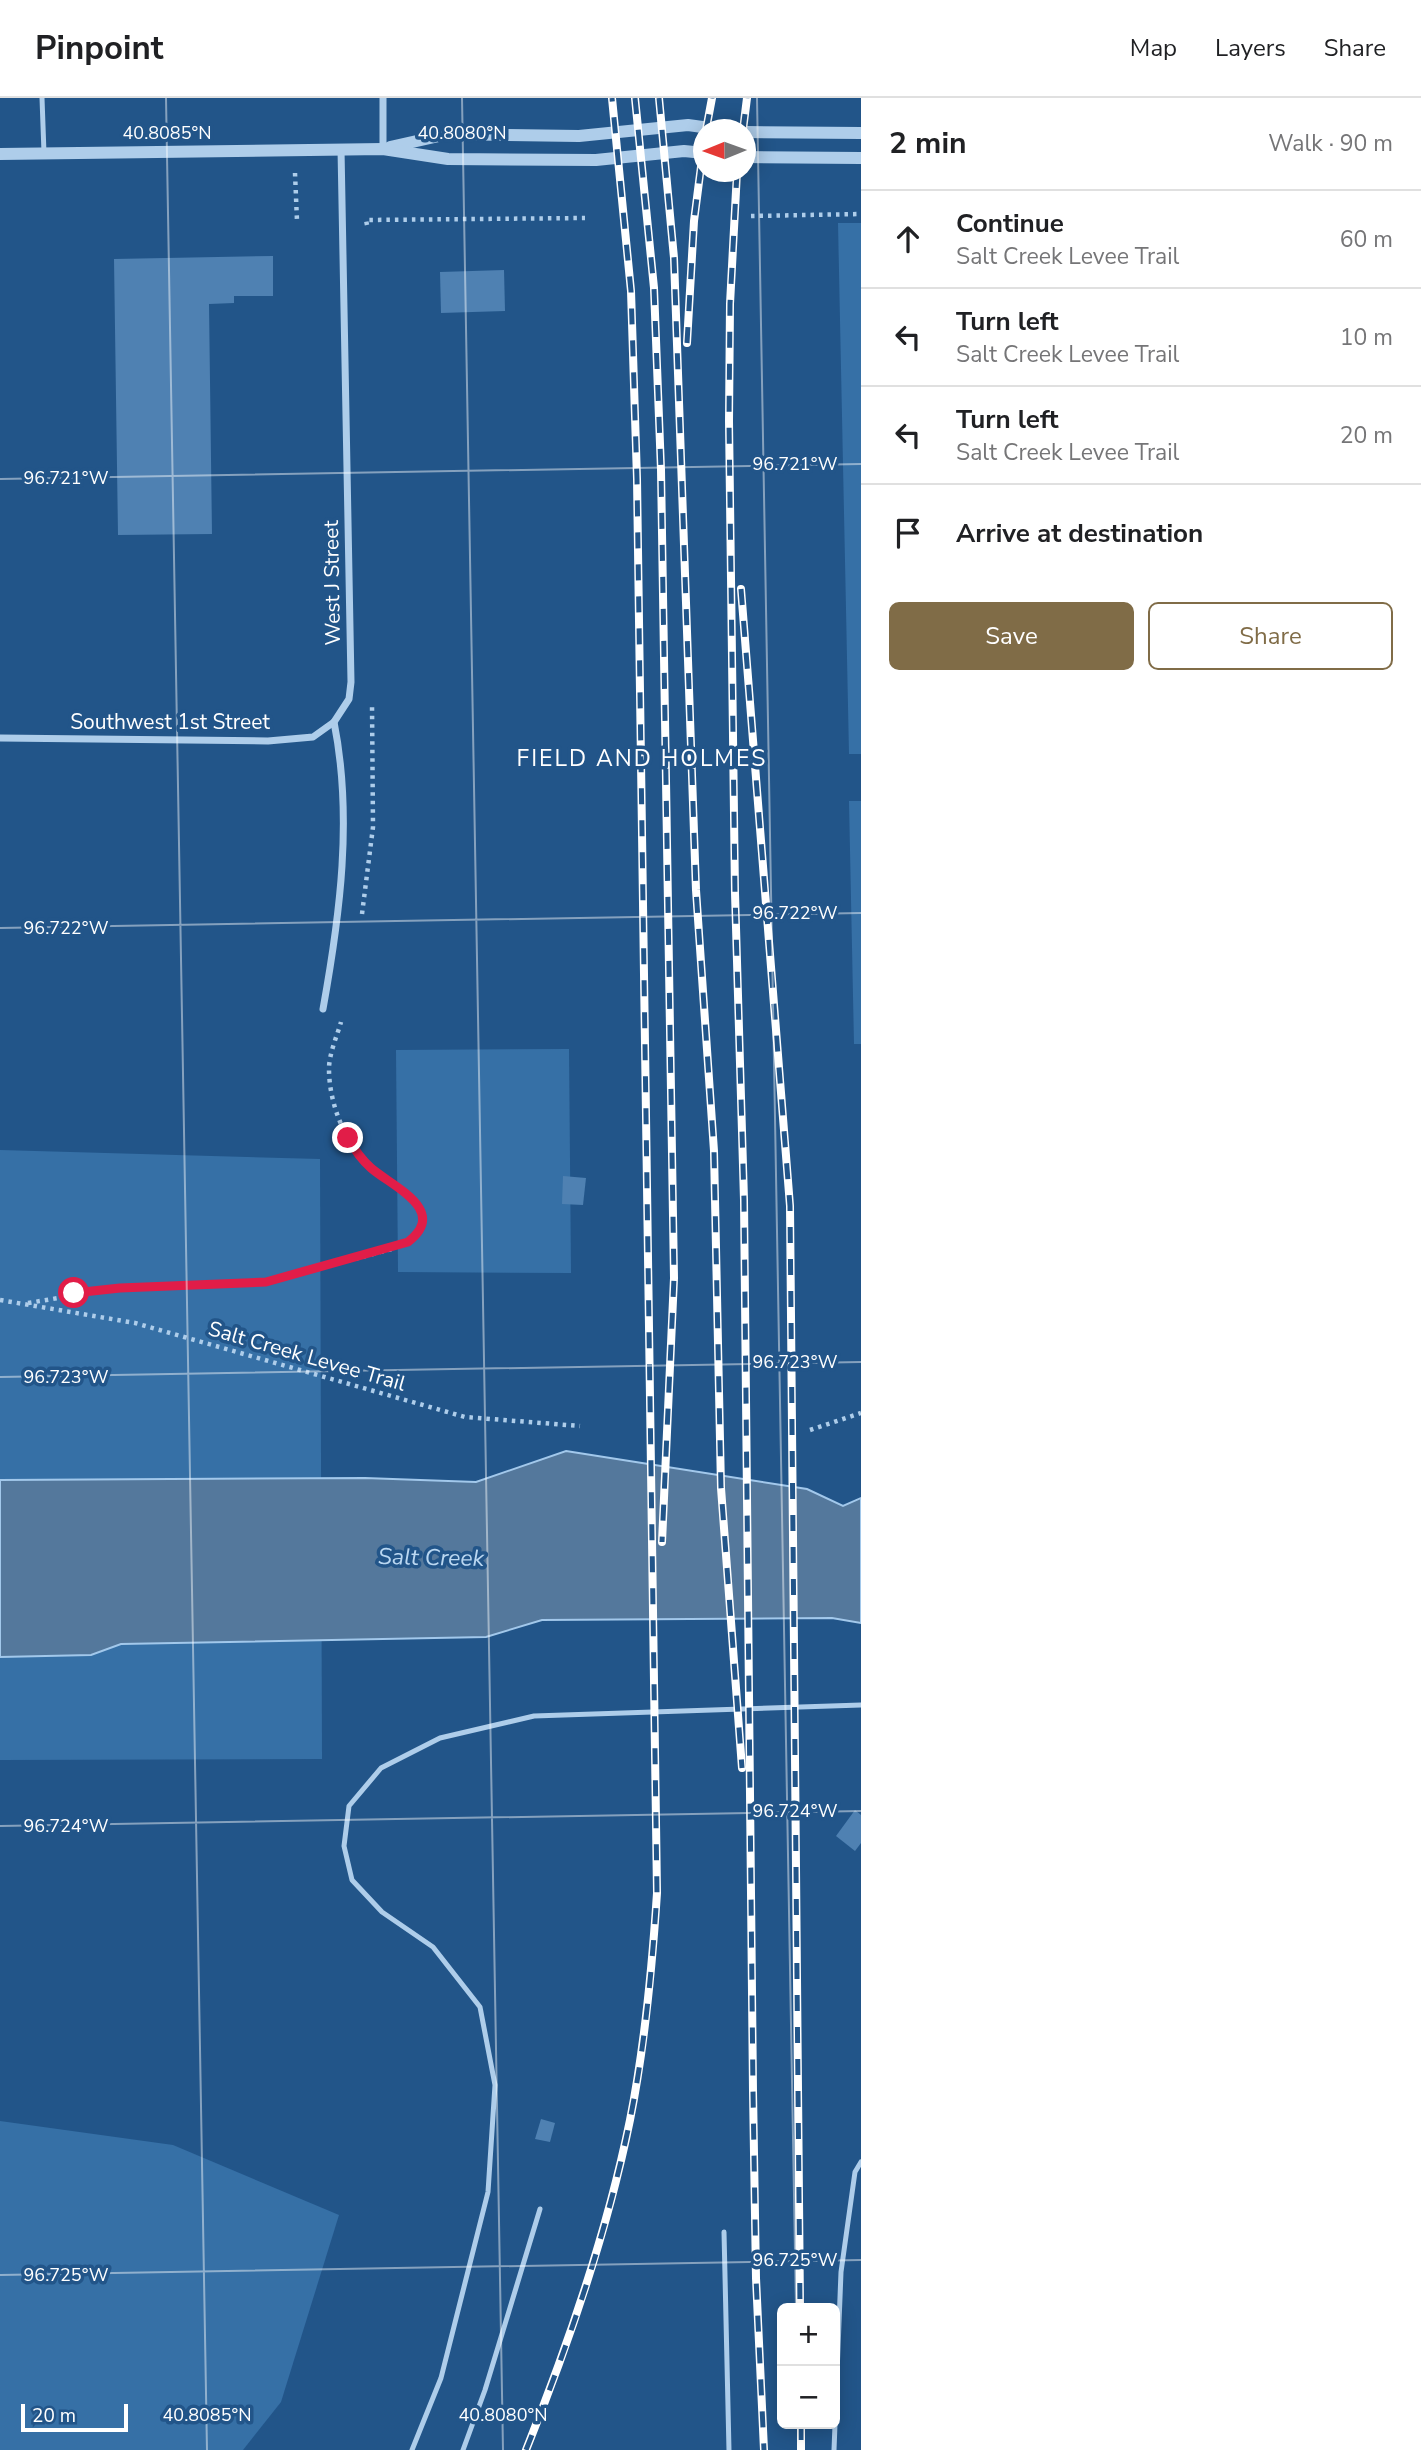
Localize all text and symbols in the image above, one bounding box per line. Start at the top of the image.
text: Pinpoint [35,26,163,71]
text: Map [1130,32,1177,64]
text: Layers [1215,32,1286,64]
text: Share [1324,32,1386,64]
north arrow [693,119,756,182]
text: 40.8085°N [123,121,211,145]
text: 40.8080°N [418,121,506,145]
text: 2 min [889,123,967,164]
text: Walk · 90 m [1268,128,1393,159]
text: Continue [956,206,1064,241]
icon: ahead [889,220,927,258]
text: 60 m [1340,224,1393,255]
text: Salt Creek Levee Trail [956,241,1179,272]
text: Turn left [956,304,1059,339]
icon: left [889,318,927,356]
text: 10 m [1340,322,1393,353]
text: Salt Creek Levee Trail [956,339,1179,370]
text: Turn left [956,402,1059,437]
icon: left [889,416,927,454]
text: 20 m [1340,420,1393,451]
text: Salt Creek Levee Trail [956,437,1179,468]
text: 96.721°W [753,452,838,476]
text: 96.721°W [24,466,109,490]
icon: arrive [889,514,927,552]
text: Arrive at destination [956,516,1203,551]
street label: West J Street [317,519,347,646]
button: Save [889,602,1134,670]
button: Share [1148,602,1393,670]
street label: Southwest 1st Street [70,708,270,736]
district label: FIELD AND HOLMES [517,743,767,774]
text: 96.722°W [753,901,838,925]
text: 96.722°W [24,916,109,940]
route end [332,1122,363,1153]
route start [58,1277,89,1308]
street label: Salt Creek Levee Trail [205,1314,410,1398]
text: 96.723°W [753,1350,838,1374]
text: 96.723°W [24,1365,109,1389]
water label: Salt Creek [378,1541,485,1574]
text: 96.724°W [753,1799,838,1823]
text: 96.724°W [24,1814,109,1838]
text: 96.725°W [753,2248,838,2272]
text: 96.725°W [24,2263,109,2287]
map controls [777,2303,840,2429]
button: + [777,2303,840,2366]
button: − [777,2366,840,2429]
scale bar [21,2401,128,2433]
text: 20 m [32,2403,76,2429]
text: 40.8085°N [163,2403,251,2427]
text: 40.8080°N [459,2403,547,2427]

